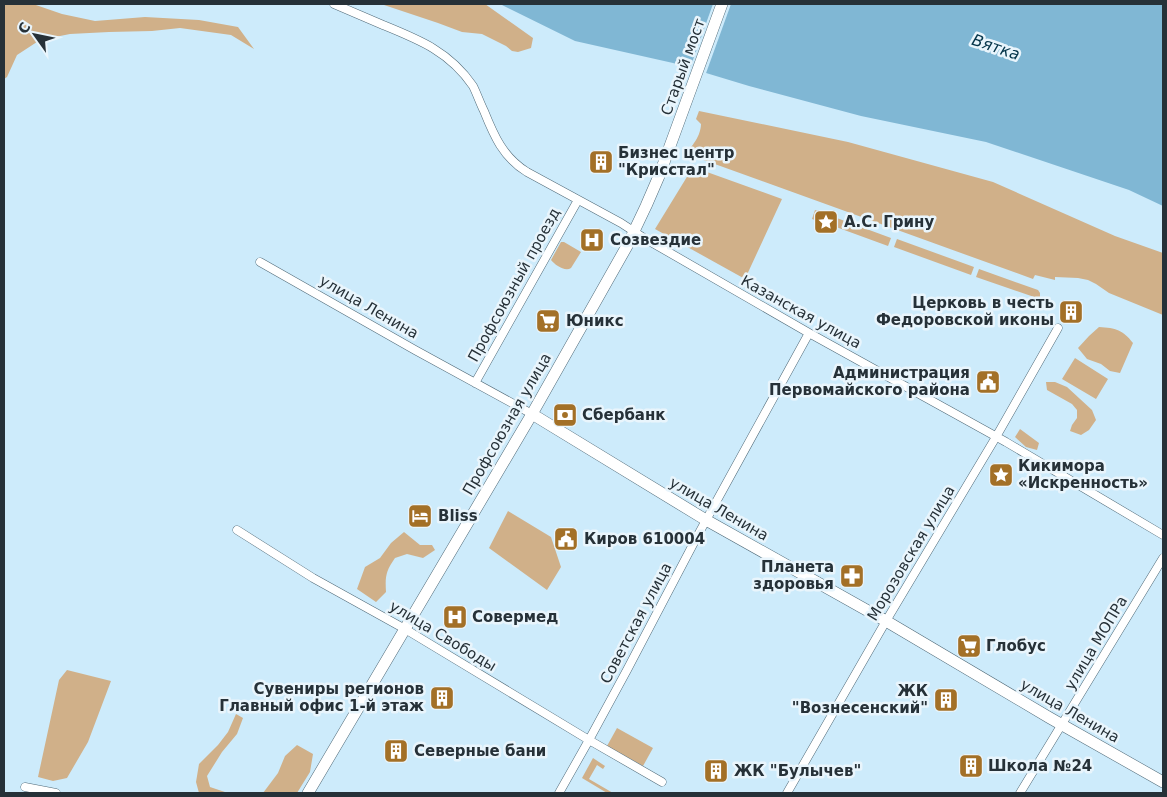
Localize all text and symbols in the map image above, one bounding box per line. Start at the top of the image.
north arrow [10,10,60,60]
street label: Старый мост [657,16,709,118]
text: С [15,19,34,37]
water label: Вятка [970,30,1022,64]
place label: Бизнес центр "Крисстал" [618,144,735,179]
building icon: Бизнес центр "Крисстал" [588,149,614,175]
street label: Профсоюзный проезд [464,205,564,365]
place icon: А.С. Грину [813,209,839,235]
place label: А.С. Грину [844,213,934,231]
hospital icon: Созвездие [579,227,605,253]
place label: Созвездие [610,231,701,249]
street label: улица Ленина [316,271,422,343]
street label: Казанская улица [738,271,864,353]
place label: Церковь в честь Федоровской иконы [876,294,1054,329]
building icon: Церковь в честь Федоровской иконы [1058,299,1084,325]
supermarket icon: Юникс [535,308,561,334]
place label: Юникс [566,312,624,330]
street label: Профсоюзная улица [459,350,555,498]
place label: Администрация Первомайского района [769,364,970,399]
public building icon: Администрация Первомайского района [975,369,1001,395]
bank icon: Сбербанк [552,402,578,428]
place label: Сбербанк [582,406,666,424]
place label: Кикимора «Искренность» [1018,457,1148,492]
place icon: Кикимора «Искренность» [988,462,1014,488]
street label: улица Ленина [666,473,772,545]
street label: Морозовская улица [863,482,959,624]
hotel icon: Bliss [407,503,433,529]
place label: Bliss [438,507,478,525]
public building icon: Киров 610004 [553,526,579,552]
place label: Киров 610004 [584,530,705,548]
place label: Планета здоровья [753,558,834,593]
street label: Советская улица [597,559,675,687]
pharmacy icon: Планета здоровья [839,563,865,589]
street label: улица МОПРа [1061,593,1131,693]
street label: улица Свободы [386,597,500,675]
hospital icon: Совермед [442,604,468,630]
place label: Совермед [472,608,558,626]
supermarket icon: Глобус [956,633,982,659]
place label: Глобус [986,637,1046,655]
street label: улица Ленина [1017,675,1123,747]
place label: Сувениры регионов Главный офис 1-й этаж [219,680,424,715]
place label: ЖК "Вознесенский" [792,682,929,717]
building icon: Сувениры регионов Главный офис 1-й этаж [429,685,455,711]
building icon: ЖК "Вознесенский" [933,687,959,713]
building icon: Северные бани [383,738,409,764]
place label: Северные бани [414,742,546,760]
building icon: Школа №24 [958,753,984,779]
place label: Школа №24 [988,757,1092,775]
building icon: ЖК "Булычев" [703,758,729,784]
place label: ЖК "Булычев" [734,762,861,780]

